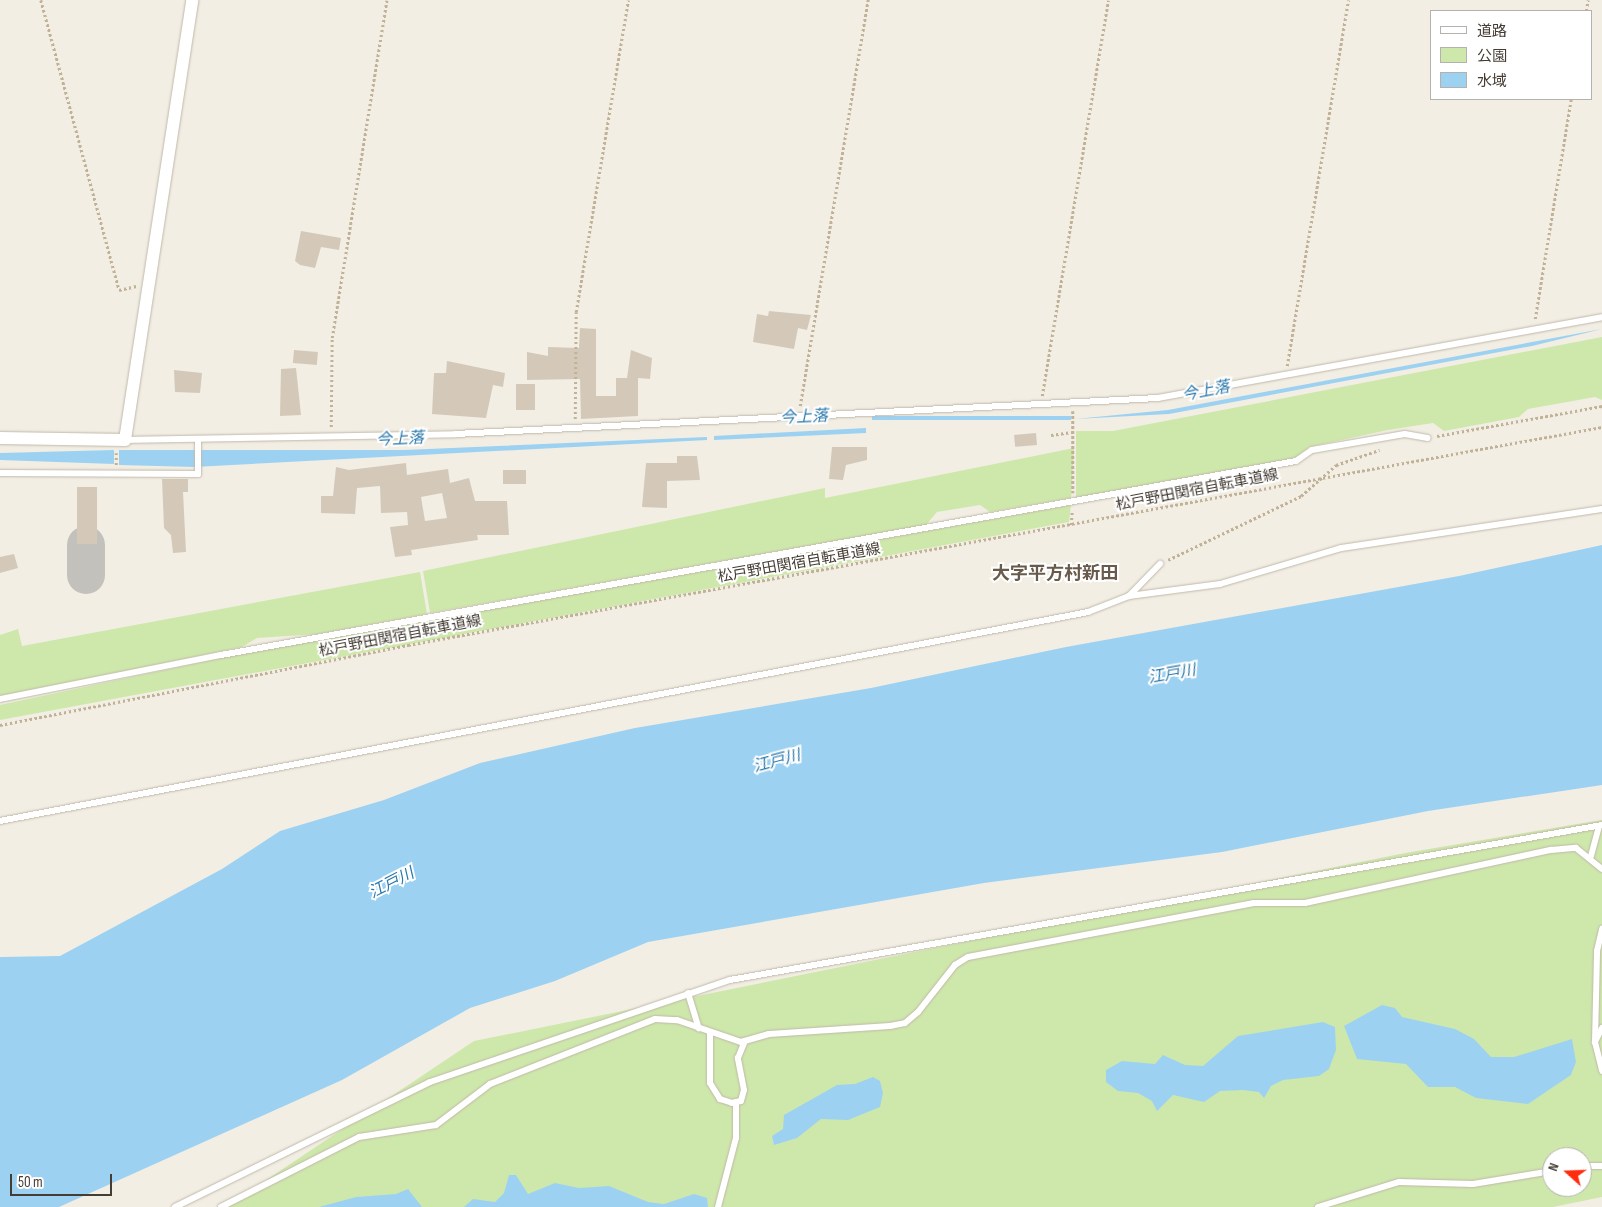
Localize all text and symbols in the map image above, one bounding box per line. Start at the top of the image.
legend [1430,10,1592,100]
text: 道路 [1477,22,1507,41]
text: 公園 [1477,47,1507,66]
text: 水域 [1477,72,1507,91]
water label: 今上落 [1181,378,1231,406]
water label: 今上落 [780,407,828,429]
water label: 今上落 [376,429,424,451]
street label: 松戸野田関宿自転車道線 [1114,465,1280,515]
street label: 松戸野田関宿自転車道線 [716,540,882,586]
district label: 大字平方村新田 [992,563,1118,585]
street label: 松戸野田関宿自転車道線 [317,611,483,661]
water label: 江戸川 [1147,661,1197,689]
water label: 江戸川 [751,747,803,777]
water label: 江戸川 [366,865,418,903]
north arrow [1542,1147,1592,1197]
text: N [1544,1161,1563,1173]
scale bar [12,1164,115,1196]
text: 50 m [18,1173,43,1192]

